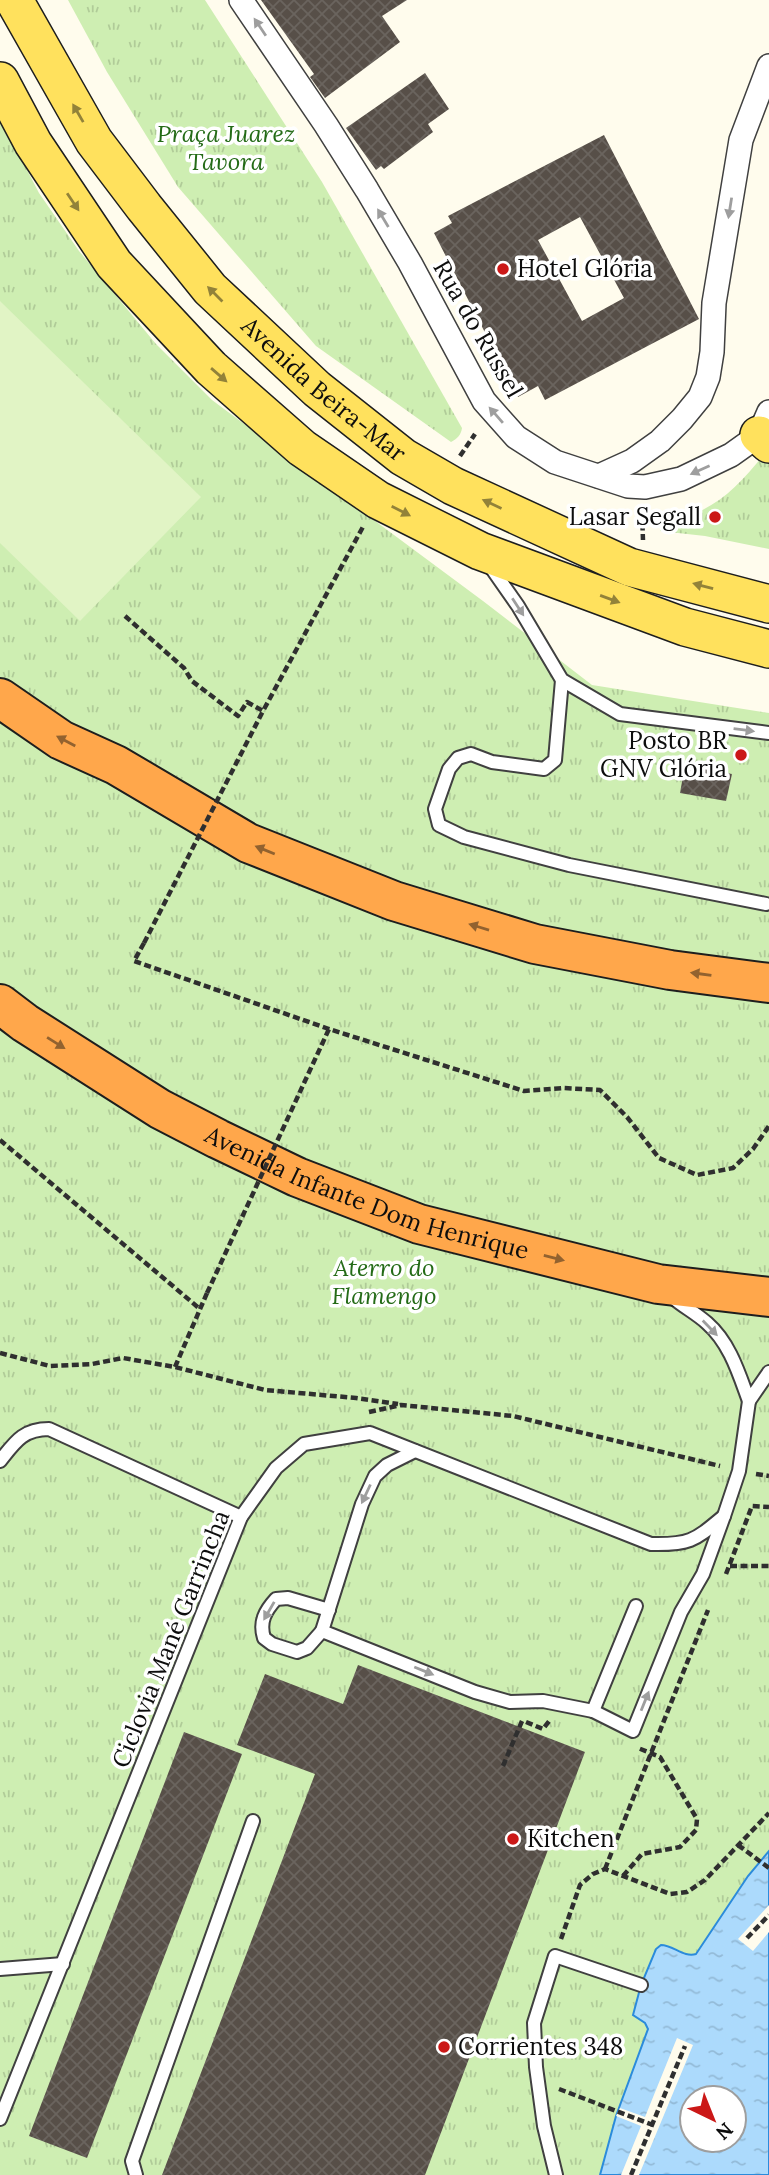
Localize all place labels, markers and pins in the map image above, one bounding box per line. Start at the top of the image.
place label: Hotel Glória [517,253,653,284]
marker: Hotel Glória [495,261,511,277]
place label: Lasar Segall [569,501,701,532]
marker: Lasar Segall [707,509,723,525]
place label: Posto BR GNV Glória [600,725,728,784]
marker: Posto BR GNV Glória [733,747,749,763]
place label: Kitchen [527,1823,615,1854]
marker: Kitchen [505,1831,521,1847]
place label: Corrientes 348 [458,2031,623,2062]
marker: Corrientes 348 [436,2039,452,2055]

